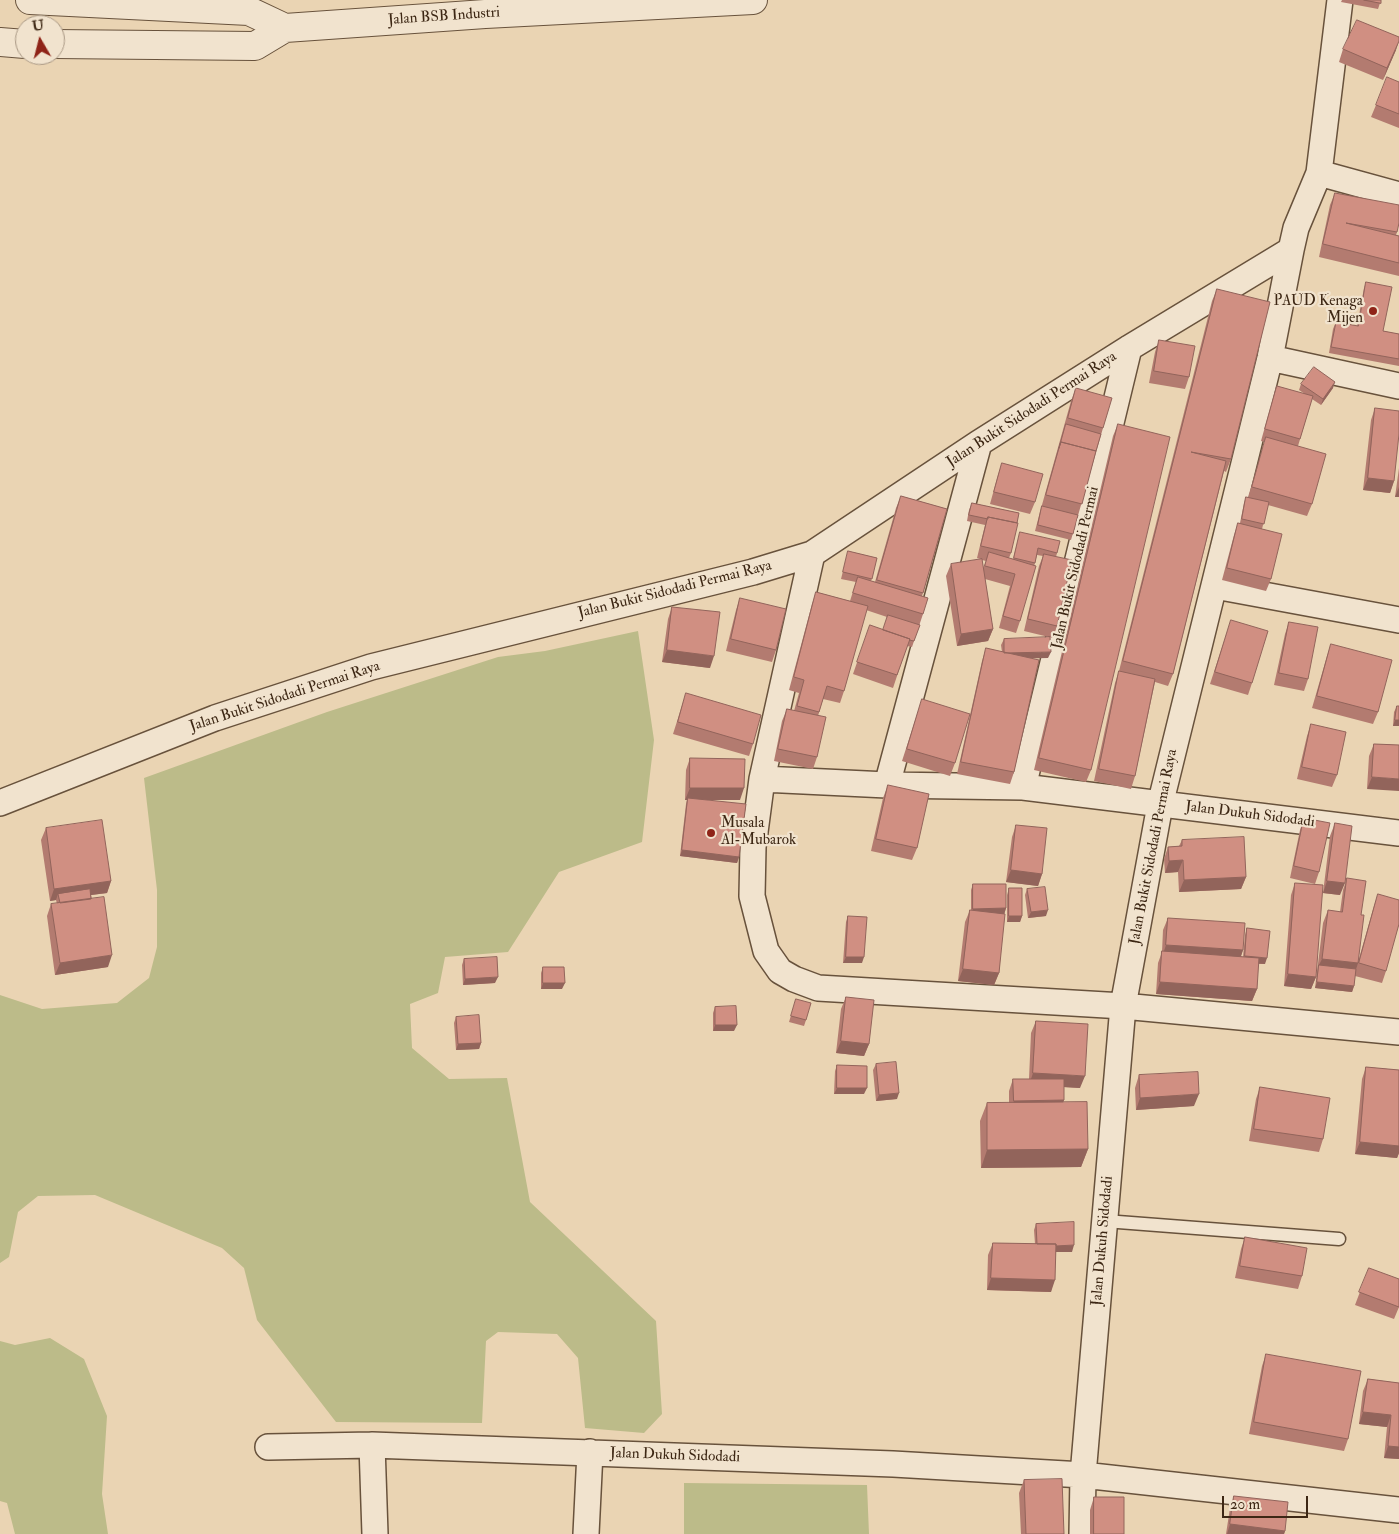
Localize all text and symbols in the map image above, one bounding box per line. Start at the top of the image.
street label: Jalan BSB Industri [387,4,501,30]
north arrow [15,15,65,65]
text: U [31,16,45,35]
place label: PAUD Kenaga Mijen [1274,293,1363,328]
marker: PAUD Kenaga Mijen [1367,305,1379,317]
street label: Jalan Bukit Sidodadi Permai Raya [944,348,1120,472]
street label: Jalan Bukit Sidodadi Permai [1049,485,1103,651]
street label: Jalan Bukit Sidodadi Permai Raya [576,557,774,623]
street label: Jalan Bukit Sidodadi Permai Raya [188,658,382,736]
street label: Jalan Bukit Sidodadi Permai Raya [1126,748,1182,946]
street label: Jalan Dukuh Sidodadi [1184,798,1316,832]
place label: Musala Al-Mubarok [721,815,796,850]
marker: Musala Al-Mubarok [705,827,717,839]
street label: Jalan Dukuh Sidodadi [1088,1175,1118,1307]
street label: Jalan Dukuh Sidodadi [610,1445,740,1467]
scale bar [1224,1486,1310,1518]
text: 20 m [1230,1495,1260,1514]

